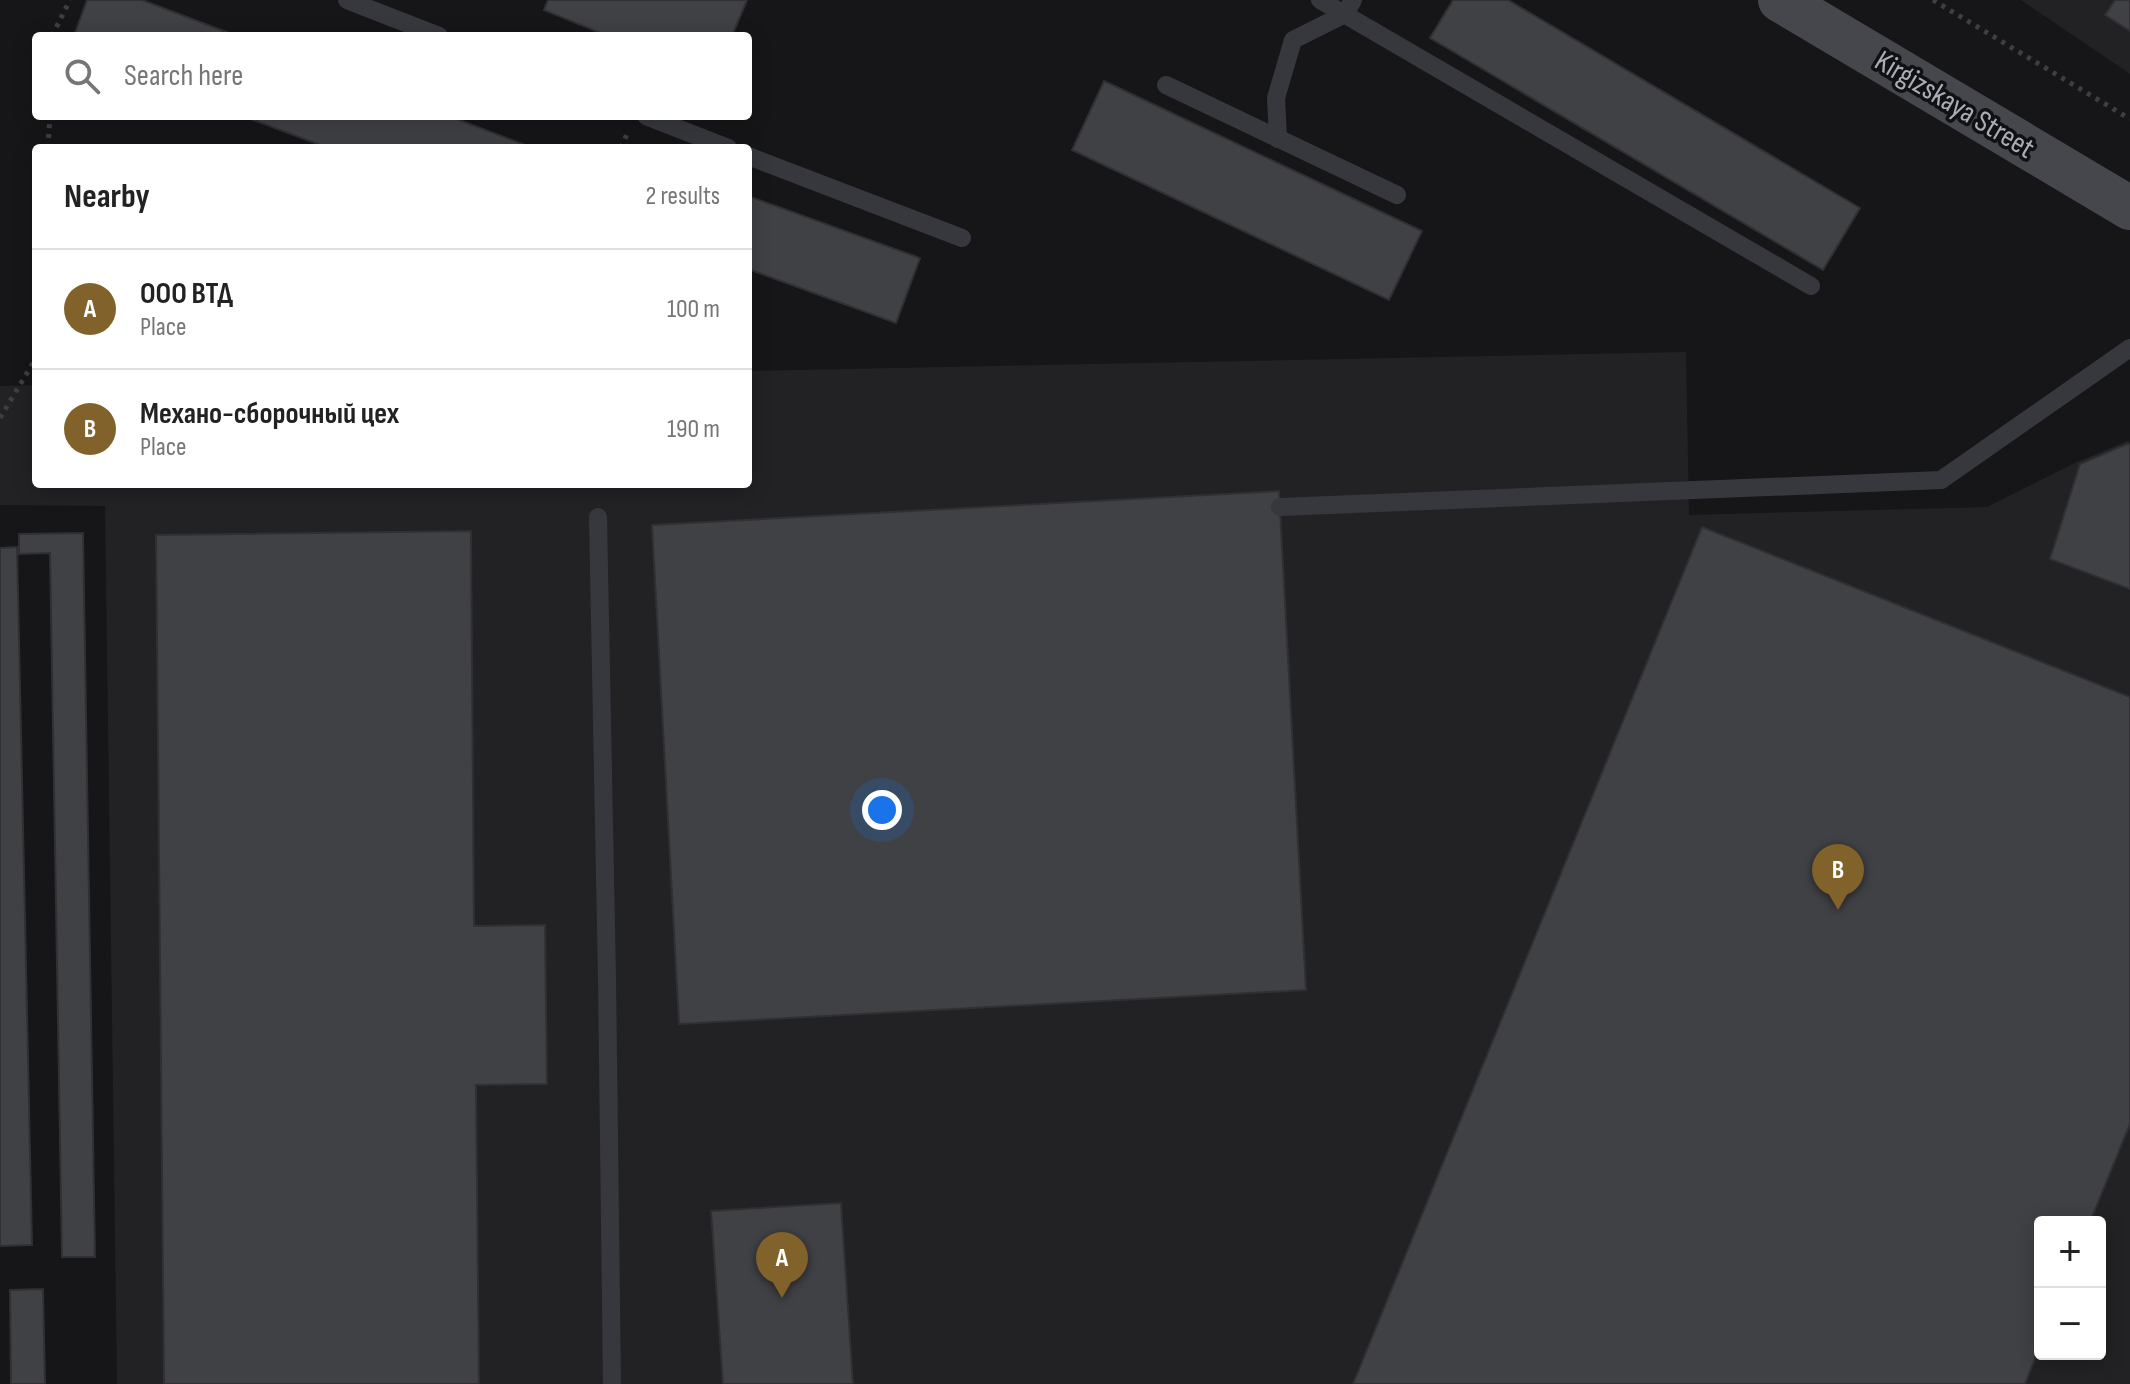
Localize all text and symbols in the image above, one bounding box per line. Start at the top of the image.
search box [32,32,752,120]
street label: Kirgizskaya Street [1868,43,2041,167]
icon: search [60,54,104,98]
text: Search here [124,58,243,94]
text: Nearby [64,176,150,217]
text: 2 results [646,181,720,212]
text: ООО ВТД [140,276,233,312]
text: A [84,294,96,325]
text: 100 m [667,294,720,325]
text: Place [140,312,187,343]
text: Механо-сборочный цех [140,396,399,432]
text: B [84,414,96,445]
text: 190 m [667,414,720,445]
text: Place [140,432,187,463]
your location [862,790,902,830]
pin: B [1812,844,1864,910]
map controls [2034,1216,2106,1360]
button: + [2034,1216,2106,1288]
pin: A [756,1232,808,1298]
button: − [2034,1288,2106,1360]

